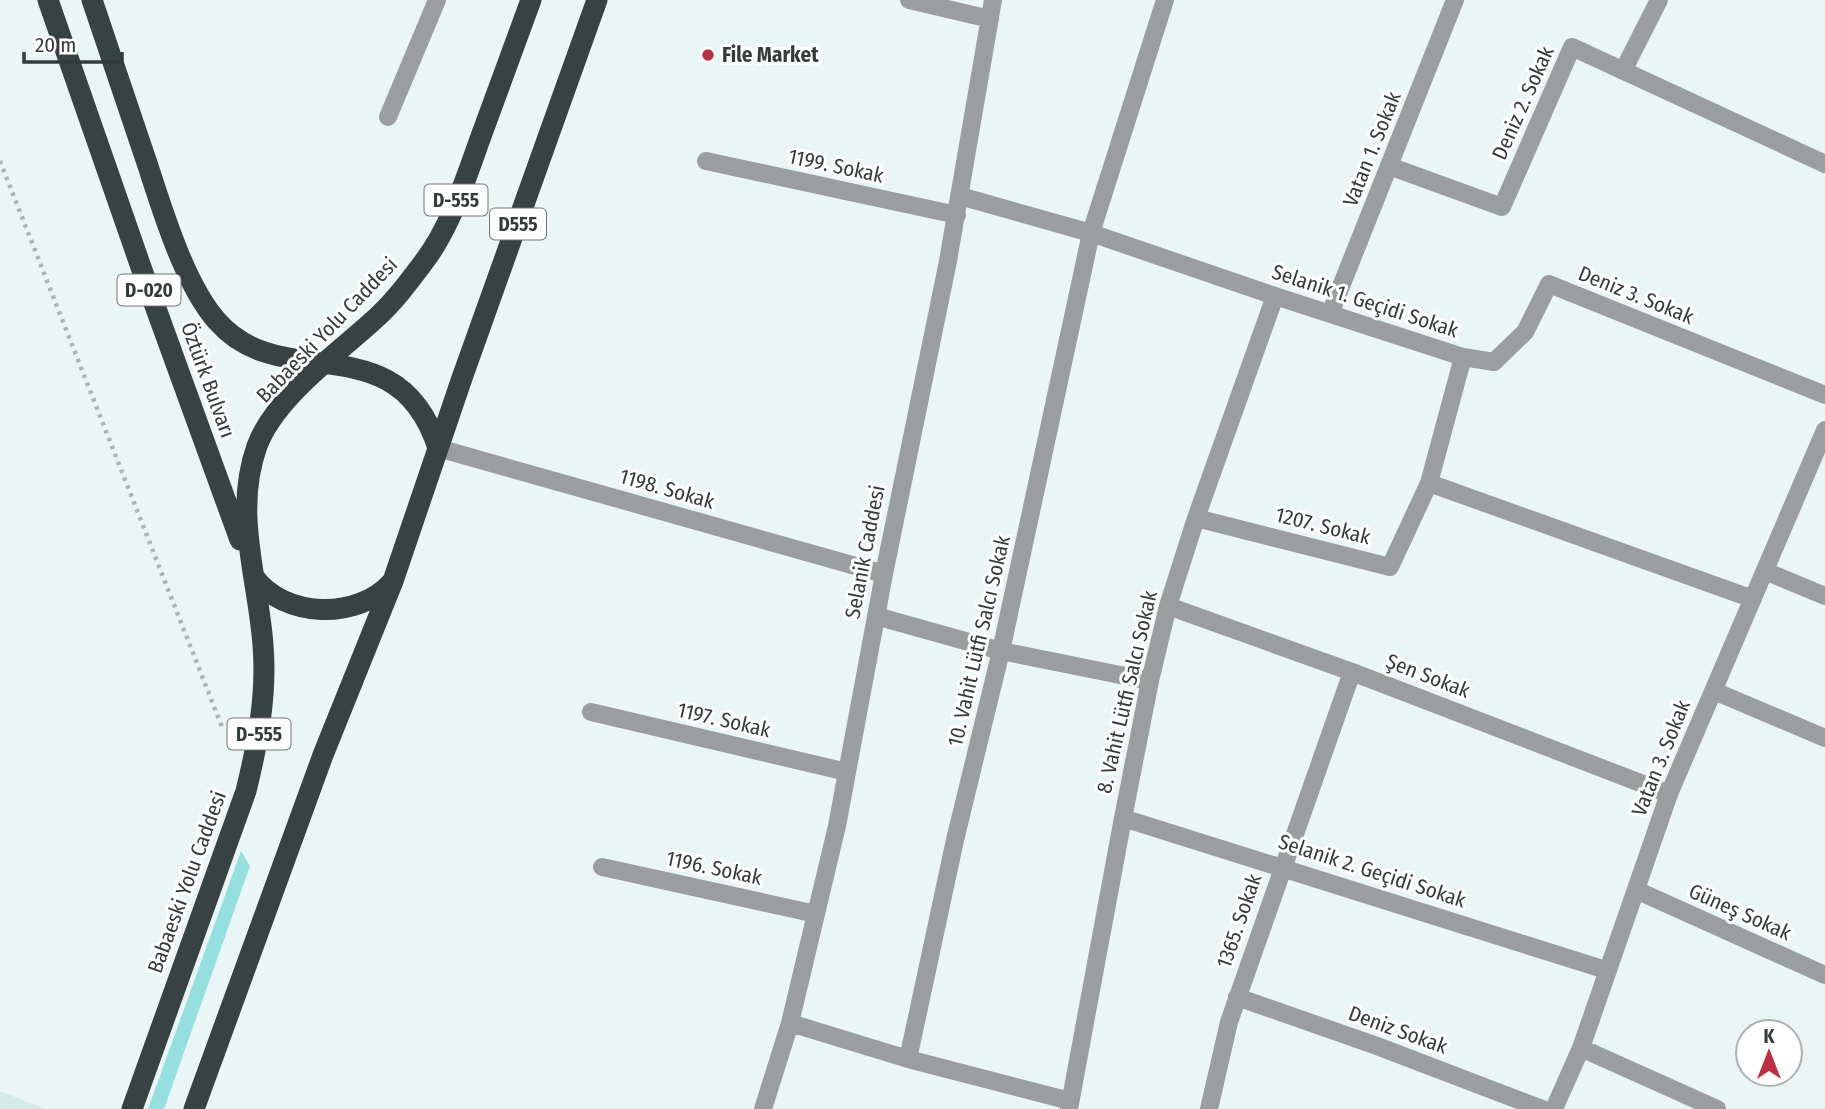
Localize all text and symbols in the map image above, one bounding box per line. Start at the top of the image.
scale bar [24,21,122,65]
text: 20 m [35,32,76,58]
place label: File Market [722,42,819,68]
street label: Deniz 2. Sokak [1486,42,1560,164]
marker: File Market [700,47,716,63]
street label: Vatan 1. Sokak [1337,88,1407,210]
street label: 1199. Sokak [786,143,886,189]
road number: D-555 [424,184,488,216]
road number: D555 [490,208,546,240]
street label: Babaeski Yolu Caddesi [251,252,403,408]
street label: Selanik 1. Geçidi Sokak [1269,259,1462,343]
street label: Deniz 3. Sokak [1575,260,1698,330]
road number: D-020 [118,274,180,306]
street label: Öztürk Bulvarı [175,319,241,441]
street label: 1198. Sokak [617,463,717,515]
street label: Selanik Caddesi [839,483,891,621]
street label: 1207. Sokak [1273,502,1373,550]
street label: 10. Vahit Lütfi Salcı Sokak [942,533,1016,749]
street label: 8. Vahit Lütfi Salcı Sokak [1091,588,1163,796]
street label: Şen Sokak [1382,648,1474,704]
street label: Vatan 3. Sokak [1626,696,1696,820]
street label: 1197. Sokak [675,697,773,743]
road number: D-555 [228,719,290,750]
street label: Babaeski Yolu Caddesi [142,787,232,977]
street label: Selanik 2. Geçidi Sokak [1275,828,1469,914]
street label: 1196. Sokak [664,845,764,891]
street label: 1365. Sokak [1211,870,1267,972]
street label: Güneş Sokak [1685,878,1795,946]
street label: Deniz Sokak [1345,1000,1451,1060]
north arrow [1734,1018,1804,1088]
text: K [1763,1025,1775,1048]

